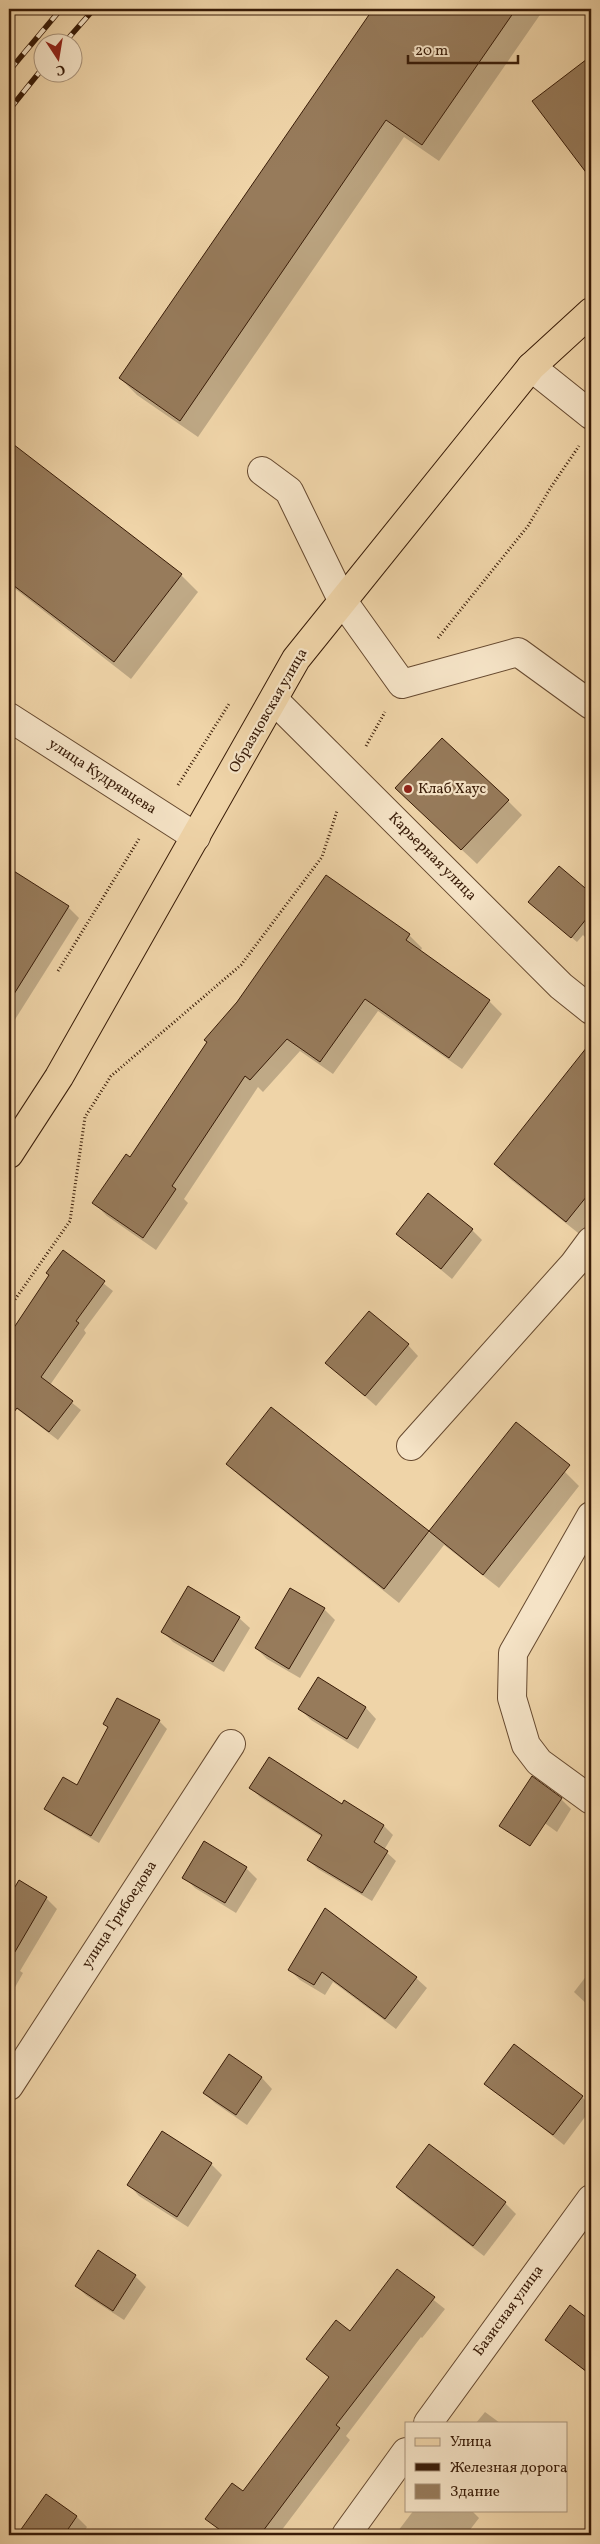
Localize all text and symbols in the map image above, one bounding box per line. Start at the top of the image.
north arrow [32,32,82,82]
scale bar [408,32,518,64]
text: 20 m [415,41,448,62]
text: С [54,59,67,79]
street label: Образцовская улица [225,645,313,777]
street label: улица Кудрявцева [44,734,160,820]
place label: Клаб Хаус [418,779,486,800]
marker: Клаб Хаус [402,783,414,795]
street label: Карьерная улица [383,808,481,906]
street label: улица Грибоедова [77,1857,163,1973]
street label: Базисная улица [469,2261,549,2361]
legend [405,2422,568,2512]
text: Улица [450,2432,492,2453]
text: Железная дорога [450,2458,567,2479]
text: Здание [450,2482,500,2503]

